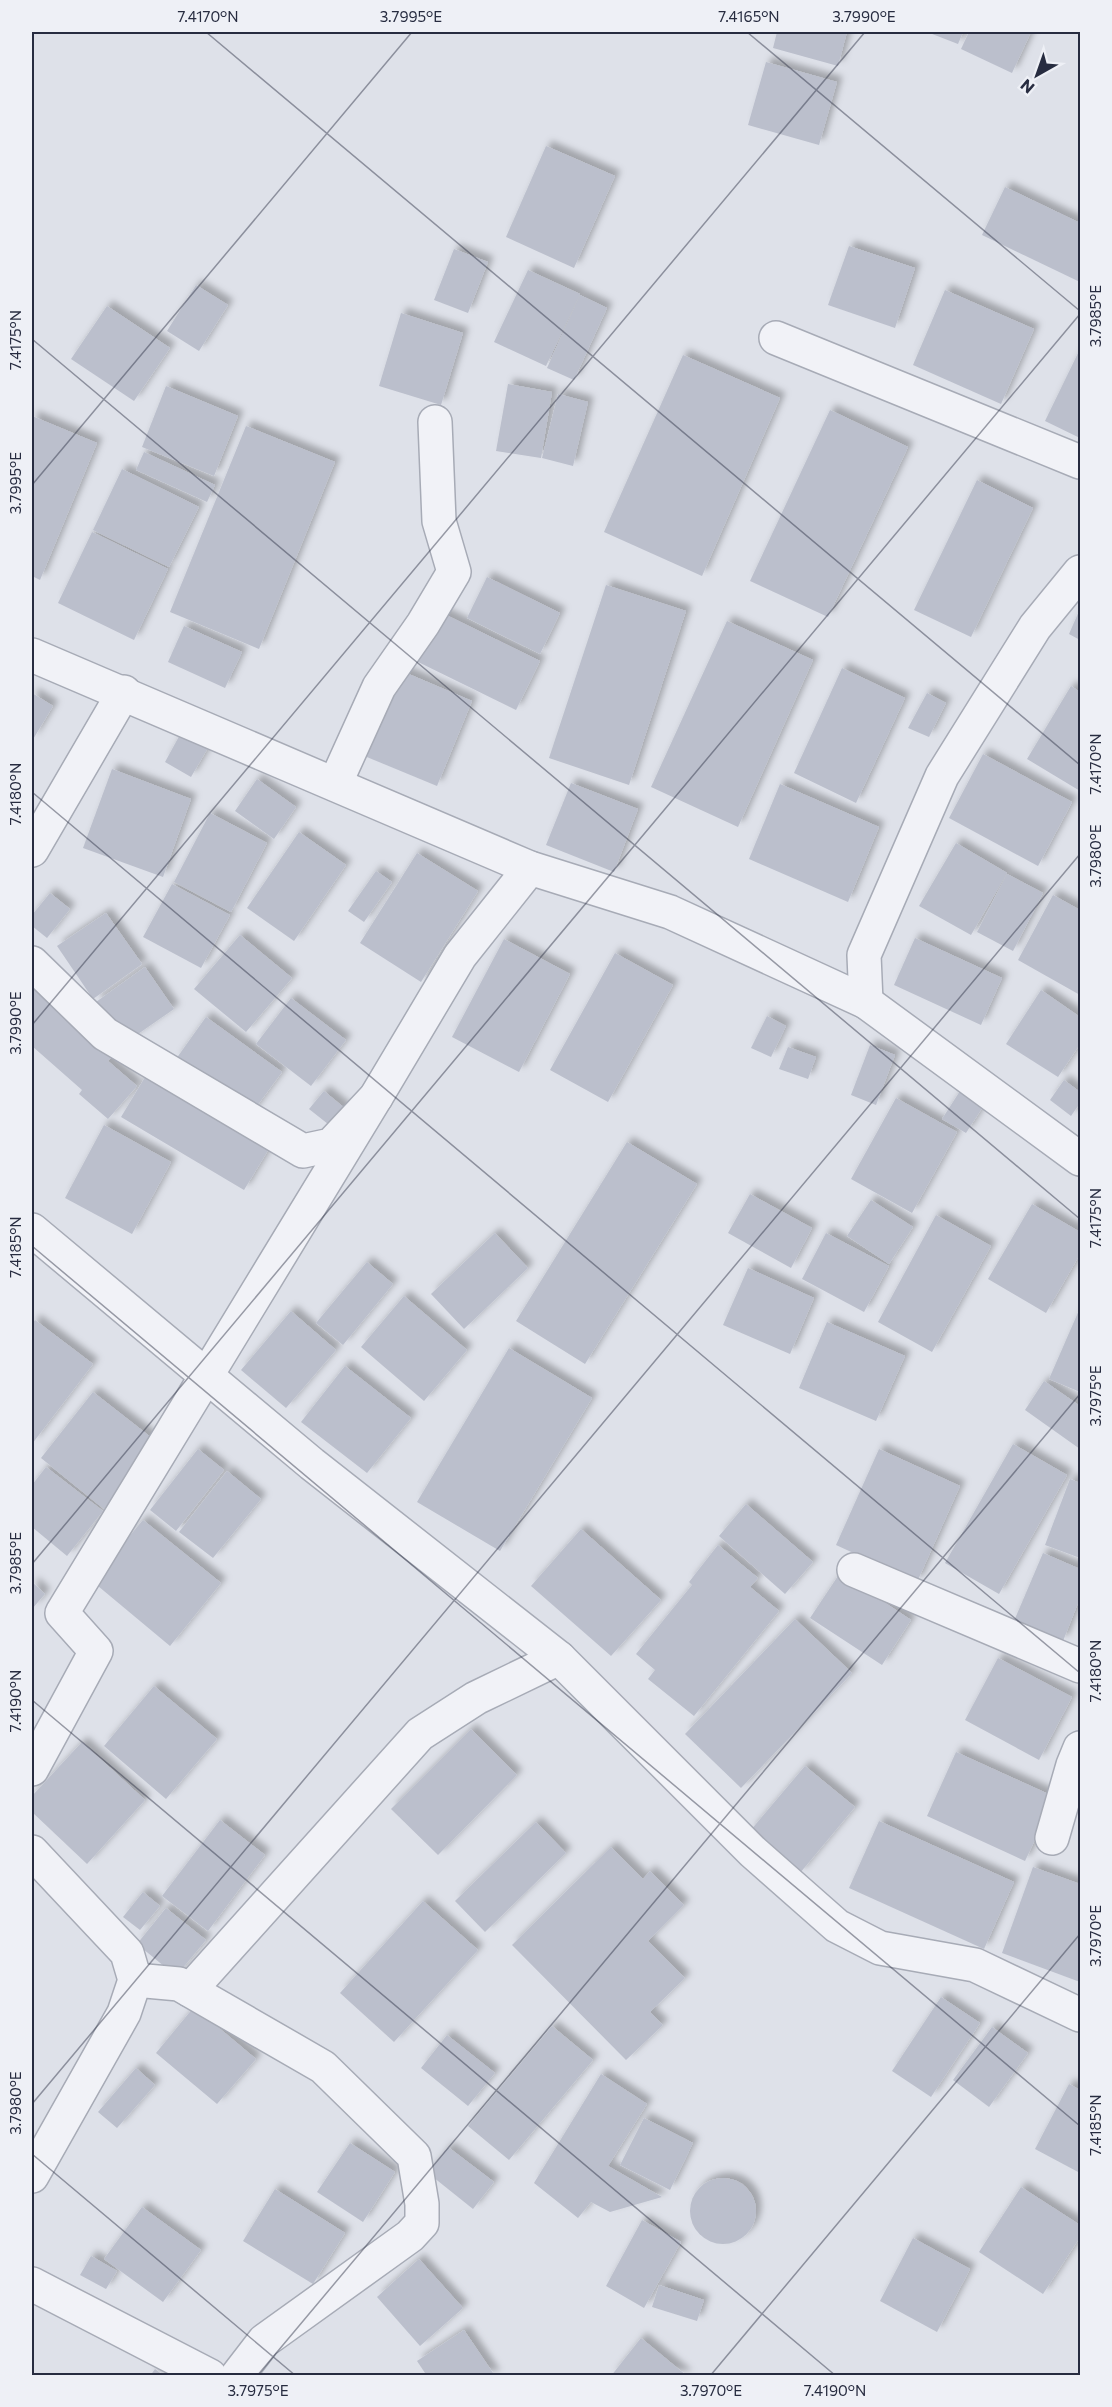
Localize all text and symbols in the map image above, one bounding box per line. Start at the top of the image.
text: 7.4170°N [177,7,239,25]
text: 3.7995°E [380,7,442,25]
text: 7.4165°N [718,7,780,25]
text: 3.7990°E [832,7,896,25]
north arrow [1007,45,1067,105]
text: N [1016,76,1038,98]
text: 3.7985°E [1086,285,1104,347]
text: 7.4175°N [6,310,24,370]
text: 3.7995°E [6,452,24,514]
text: 7.4170°N [1086,733,1104,795]
text: 7.4180°N [6,763,24,825]
text: 3.7980°E [1086,824,1104,888]
text: 3.7990°E [6,991,24,1055]
text: 7.4175°N [1086,1188,1104,1248]
text: 7.4185°N [6,1216,24,1278]
text: 3.7975°E [1086,1365,1104,1427]
text: 3.7985°E [6,1532,24,1594]
text: 7.4180°N [1086,1640,1104,1702]
text: 7.4190°N [6,1670,24,1732]
text: 3.7970°E [1086,1905,1104,1967]
text: 3.7980°E [6,2071,24,2135]
text: 7.4185°N [1086,2094,1104,2156]
text: 3.7975°E [227,2381,289,2399]
text: 3.7970°E [680,2381,742,2399]
text: 7.4190°N [804,2381,866,2399]

